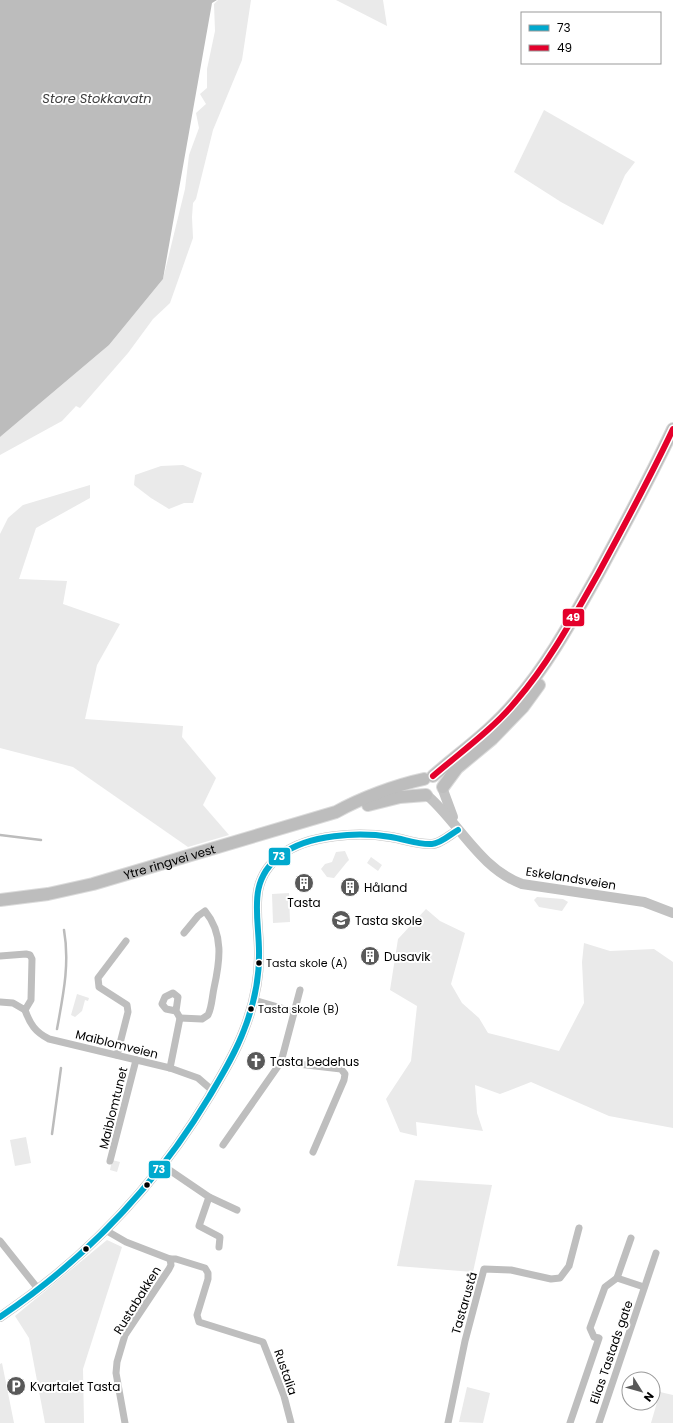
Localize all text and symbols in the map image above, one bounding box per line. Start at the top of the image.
legend [521,12,661,64]
text: 73 [557,19,571,36]
text: 49 [557,39,572,56]
water label: Store Stokkavatn [42,89,152,108]
line badge: 49 [562,608,585,627]
text: 49 [566,609,580,625]
street label: Ytre ringvei vest [121,840,217,883]
line badge: 73 [268,847,291,866]
text: 73 [273,848,286,864]
street label: Eskelandsveien [525,862,617,894]
building icon: Tasta [293,872,315,894]
building icon: Håland [339,876,361,898]
place label: Håland [364,879,407,896]
place label: Tasta [287,894,321,911]
school or university icon: Tasta skole [330,909,352,931]
place label: Tasta skole [355,912,422,929]
building icon: Dusavik [359,945,381,967]
place label: Dusavik [384,948,431,965]
place label: Tasta skole (A) [266,955,348,971]
marker: Tasta skole (A) [254,958,264,968]
place label: Tasta skole (B) [258,1001,339,1017]
marker: Tasta skole (B) [246,1004,256,1014]
street label: Maiblomveien [74,1026,160,1062]
church icon: Tasta bedehus [245,1050,267,1072]
place label: Tasta bedehus [270,1053,359,1070]
street label: Maiblomtunet [95,1065,131,1151]
line badge: 73 [148,1160,171,1179]
text: 73 [153,1161,166,1177]
unlabelled marker [142,1180,152,1190]
unlabelled marker [81,1244,91,1254]
street label: Rustabakken [109,1263,165,1337]
street label: Tastarustå [447,1270,481,1336]
street label: Elias Tastads gate [585,1298,637,1406]
street label: Rustalia [270,1347,302,1397]
north arrow [621,1371,661,1411]
parking icon: Kvartalet Tasta [5,1375,27,1397]
place label: Kvartalet Tasta [30,1378,120,1395]
text: N [640,1389,658,1405]

